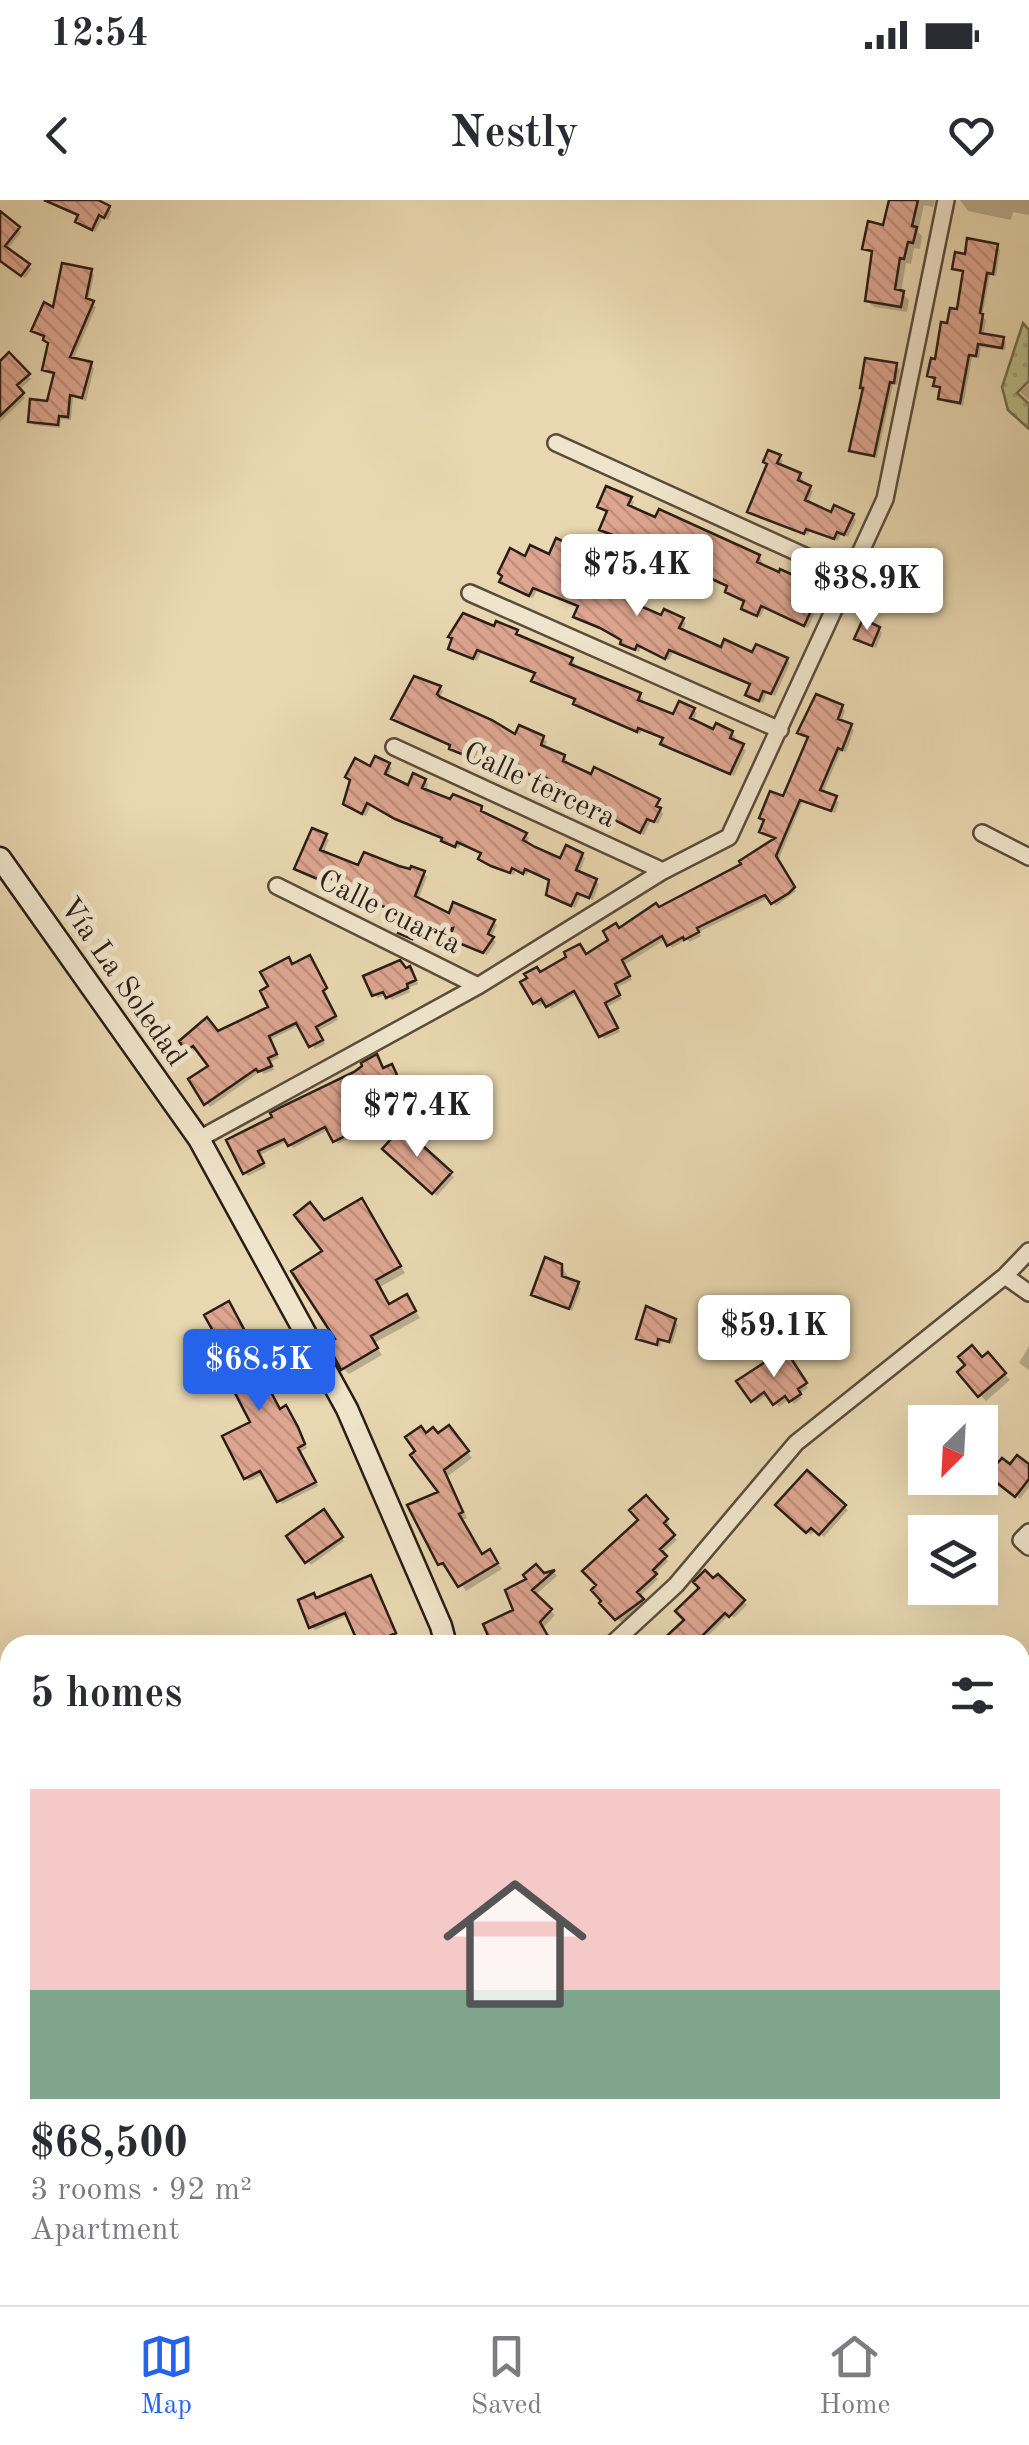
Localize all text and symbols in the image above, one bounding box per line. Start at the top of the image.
text: 12:54 [50,16,149,54]
icon: back [30,108,85,163]
icon: heart [944,108,999,163]
text: Nestly [450,112,579,157]
pin: $75.4K [556,534,718,619]
pin: $38.9K [786,548,948,633]
text: $75.4K [583,550,691,582]
text: $38.9K [813,564,921,596]
street label: Calle tercera [459,738,620,834]
street label: Calle cuarta [313,865,465,960]
street label: Vía La Soledad [53,892,191,1072]
pin: $77.4K [336,1075,498,1160]
text: $77.4K [363,1091,471,1123]
pin: $59.1K [693,1295,855,1380]
text: $59.1K [720,1311,828,1343]
pin: $68.5K [178,1329,340,1414]
text: $68.5K [205,1345,313,1377]
north arrow [908,1405,998,1495]
map controls [908,1405,998,1605]
button: layers [908,1515,998,1605]
icon: filters [945,1668,1000,1723]
text: 5 homes [30,1674,182,1716]
icon: home [425,1854,605,2034]
text: $68,500 [30,2124,188,2166]
text: 3 rooms · 92 m² [30,2175,252,2207]
text: Apartment [30,2215,180,2247]
tab: Map [139,2329,194,2424]
tab: Saved [471,2329,542,2424]
tab: Home [819,2329,890,2424]

